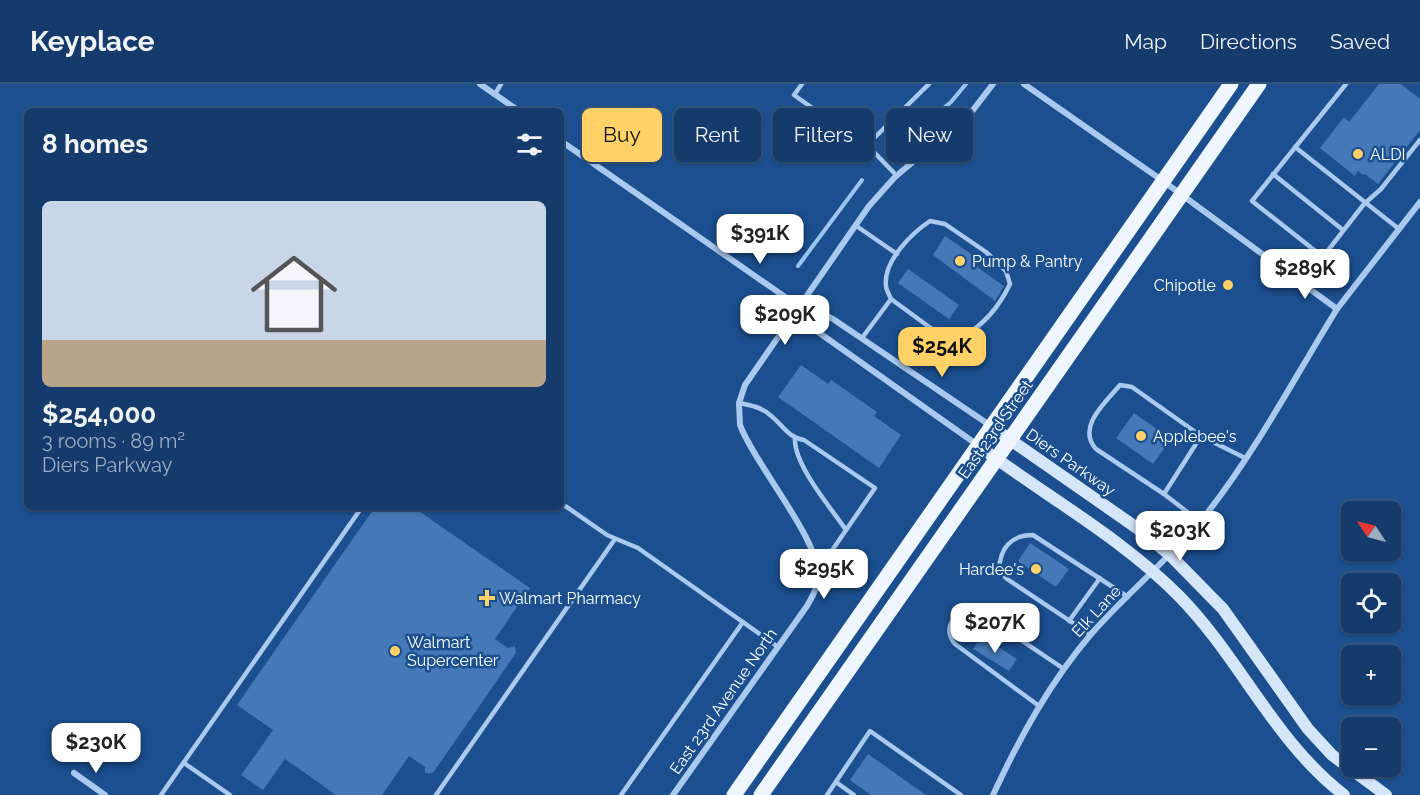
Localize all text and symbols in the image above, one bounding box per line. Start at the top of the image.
text: Keyplace [30,25,155,58]
text: Map [1124,29,1167,54]
text: Directions [1200,29,1297,54]
text: Saved [1330,29,1390,54]
chip: Buy [582,108,662,162]
chip: Rent [674,108,761,162]
chip: Filters [773,108,874,162]
chip: New [886,108,973,162]
icon: filters [513,128,546,161]
text: 8 homes [42,129,148,159]
place label: ALDI [1370,145,1406,164]
marker: ALDI [1351,147,1365,161]
pin: $391K [718,214,802,265]
text: $391K [731,221,789,245]
icon: home [240,240,348,348]
pin: $289K [1263,249,1347,300]
place label: Pump & Pantry [972,252,1083,271]
marker: Pump & Pantry [953,254,967,268]
text: $289K [1274,256,1336,280]
place label: Chipotle [1154,276,1216,295]
marker: Chipotle [1221,278,1235,292]
pin: $209K [743,295,827,346]
text: $209K [754,302,816,326]
pin: $254K [900,327,984,378]
text: $254K [912,334,972,358]
street label: East 23rd Street [954,376,1037,482]
text: $254,000 [42,399,156,429]
street label: Diers Parkway [1023,425,1119,500]
place label: Applebee's [1153,427,1237,446]
text: 3 rooms · 89 m² [42,429,185,453]
marker: Applebee's [1134,429,1148,443]
text: Diers Parkway [42,453,172,477]
north arrow [1341,501,1401,561]
map controls [1341,501,1401,777]
pin: $203K [1138,511,1222,562]
text: $203K [1150,518,1210,542]
pin: $295K [782,549,866,600]
text: $295K [794,556,854,580]
place label: Hardee's [959,560,1024,579]
marker: Hardee's [1029,562,1043,576]
button: locate [1341,573,1401,633]
street label: Elk Lane [1068,582,1125,641]
place label: Walmart Pharmacy [499,589,641,608]
marker: Walmart Pharmacy [480,591,494,605]
pin: $207K [953,603,1037,654]
text: $207K [965,610,1025,634]
street label: East 23rd Avenue North [666,625,781,778]
place label: Walmart Supercenter [407,633,499,670]
marker: Walmart Supercenter [388,644,402,658]
button: + [1341,645,1401,705]
button: − [1341,717,1401,777]
pin: $230K [54,723,138,774]
text: $230K [66,730,126,754]

